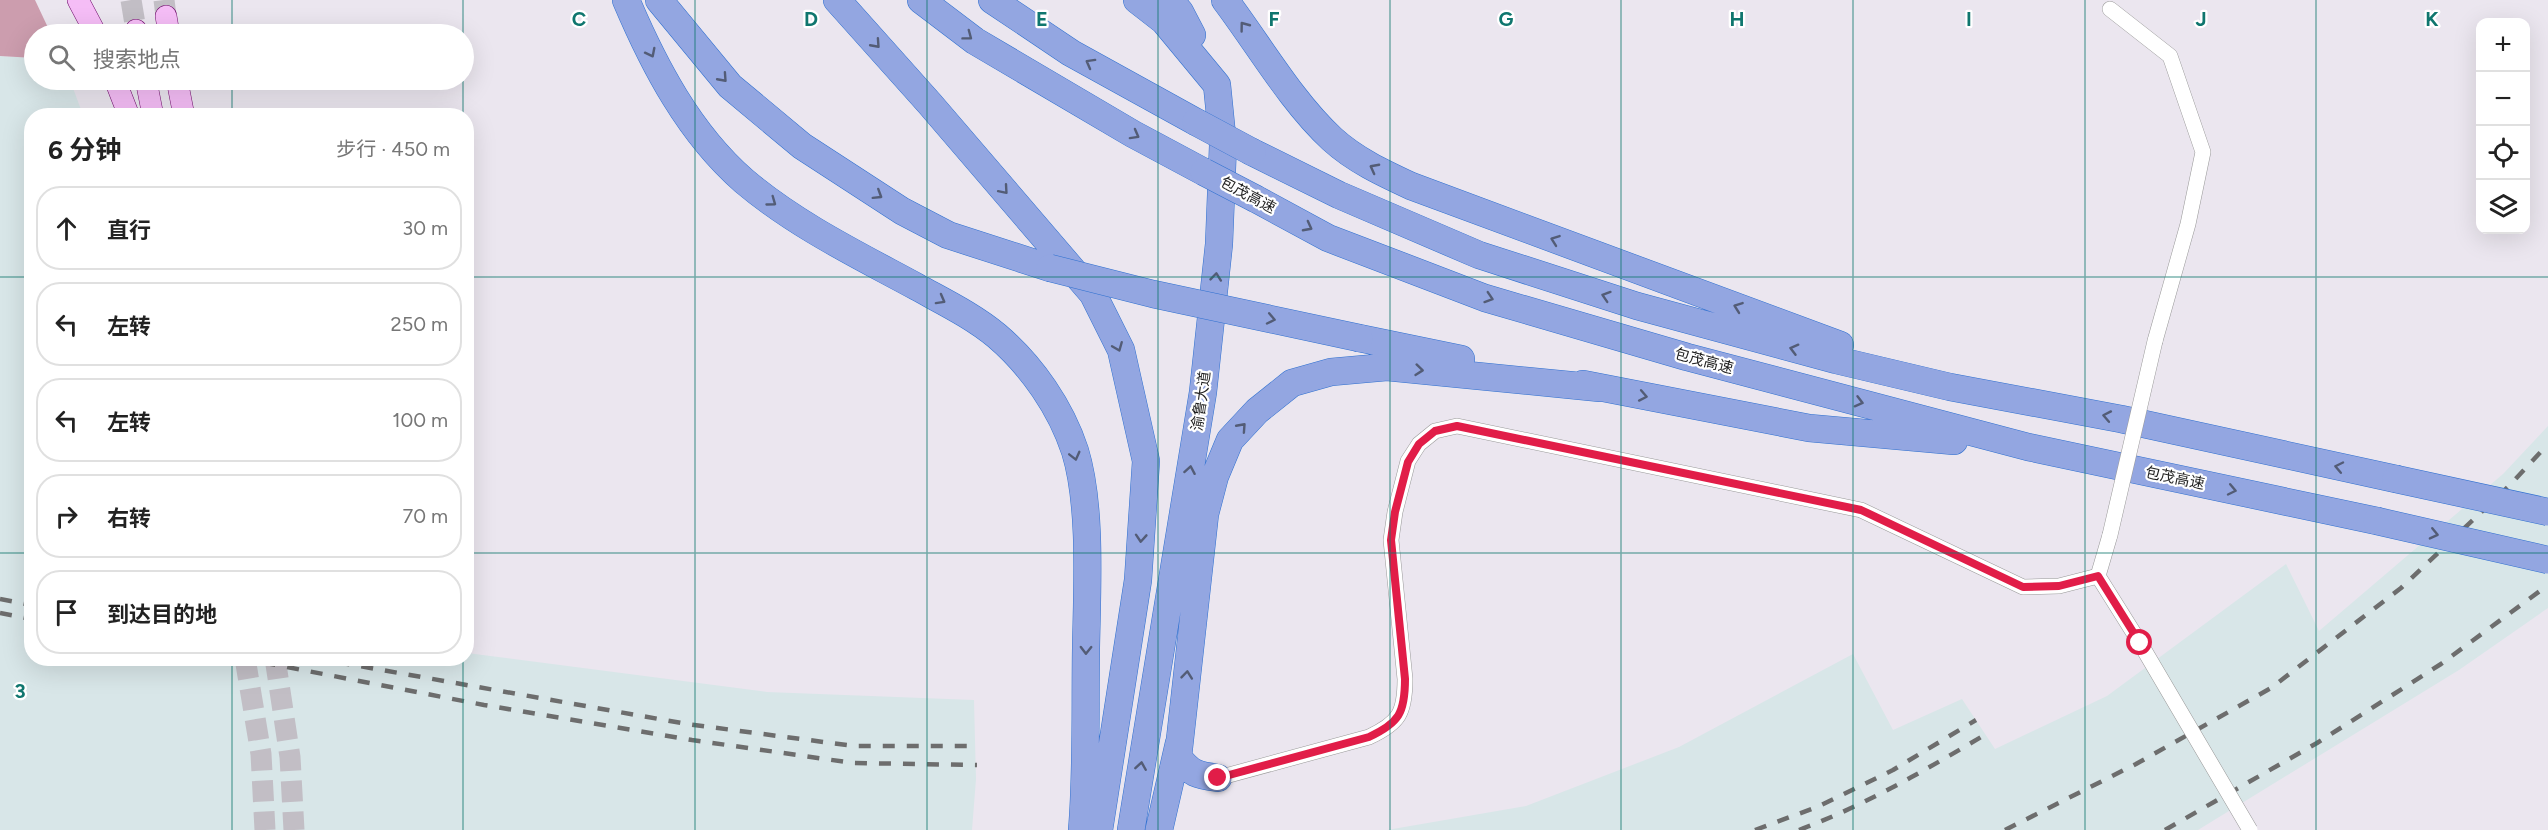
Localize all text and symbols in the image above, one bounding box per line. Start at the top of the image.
text: C [572,7,586,31]
text: D [804,7,818,31]
text: E [1036,7,1048,31]
text: F [1268,7,1280,31]
text: G [1499,7,1514,31]
text: H [1730,7,1745,31]
text: I [1966,7,1972,31]
text: J [2195,7,2207,31]
text: K [2425,7,2439,31]
map controls [2476,18,2530,234]
button: + [2476,18,2530,72]
one-way arrow [1240,21,1251,32]
search box [24,24,474,90]
one-way arrow [961,28,972,39]
one-way arrow [869,37,880,47]
icon: search [45,41,78,74]
text: 搜索地点 [93,46,181,73]
one-way arrow [644,46,655,57]
one-way arrow [1085,59,1096,70]
one-way arrow [716,71,727,82]
button: − [2476,72,2530,126]
button: locate [2476,126,2530,180]
one-way arrow [1129,128,1140,139]
text: 6 分钟 [48,134,121,166]
text: 步行 · 450 m [336,137,450,161]
one-way arrow [1370,164,1381,175]
street label: 包茂高速 [1217,173,1279,217]
button: layers [2476,180,2530,234]
one-way arrow [997,183,1008,194]
one-way arrow [872,188,882,200]
one-way arrow [766,195,777,206]
icon: ahead [50,212,83,245]
text: 30 m [402,216,448,240]
text: 直行 [107,217,151,244]
one-way arrow [1302,220,1312,231]
one-way arrow [1551,235,1562,247]
one-way arrow [1209,272,1222,281]
one-way arrow [1483,291,1494,304]
one-way arrow [1601,291,1612,303]
one-way arrow [934,293,945,304]
one-way arrow [1733,302,1744,315]
icon: left [50,308,83,341]
text: 250 m [391,312,448,336]
one-way arrow [1265,312,1275,325]
text: 左转 [107,313,151,340]
one-way arrow [1111,341,1123,352]
one-way arrow [1789,343,1799,356]
street label: 包茂高速 [1673,345,1735,377]
one-way arrow [1414,363,1423,376]
street label: 渝鲁大道 [1188,370,1214,432]
one-way arrow [1637,389,1647,402]
one-way arrow [1854,395,1864,408]
icon: left [50,404,83,437]
text: 100 m [392,408,448,432]
text: 左转 [107,409,151,436]
one-way arrow [2103,410,2113,423]
one-way arrow [1235,423,1246,433]
one-way arrow [1068,451,1081,461]
one-way arrow [2334,461,2344,474]
street label: 包茂高速 [2144,463,2206,493]
one-way arrow [1184,465,1196,475]
one-way arrow [2227,483,2237,496]
icon: right [50,500,83,533]
text: 70 m [402,504,448,528]
text: 右转 [107,505,151,532]
one-way arrow [2428,526,2438,539]
one-way arrow [1135,534,1148,543]
icon: arrive [50,596,83,629]
text: 到达目的地 [107,601,217,628]
route start [2126,629,2152,655]
one-way arrow [1080,646,1092,655]
one-way arrow [1181,670,1193,679]
text: 3 [14,679,26,703]
one-way arrow [1135,761,1147,771]
route end [1204,764,1230,790]

